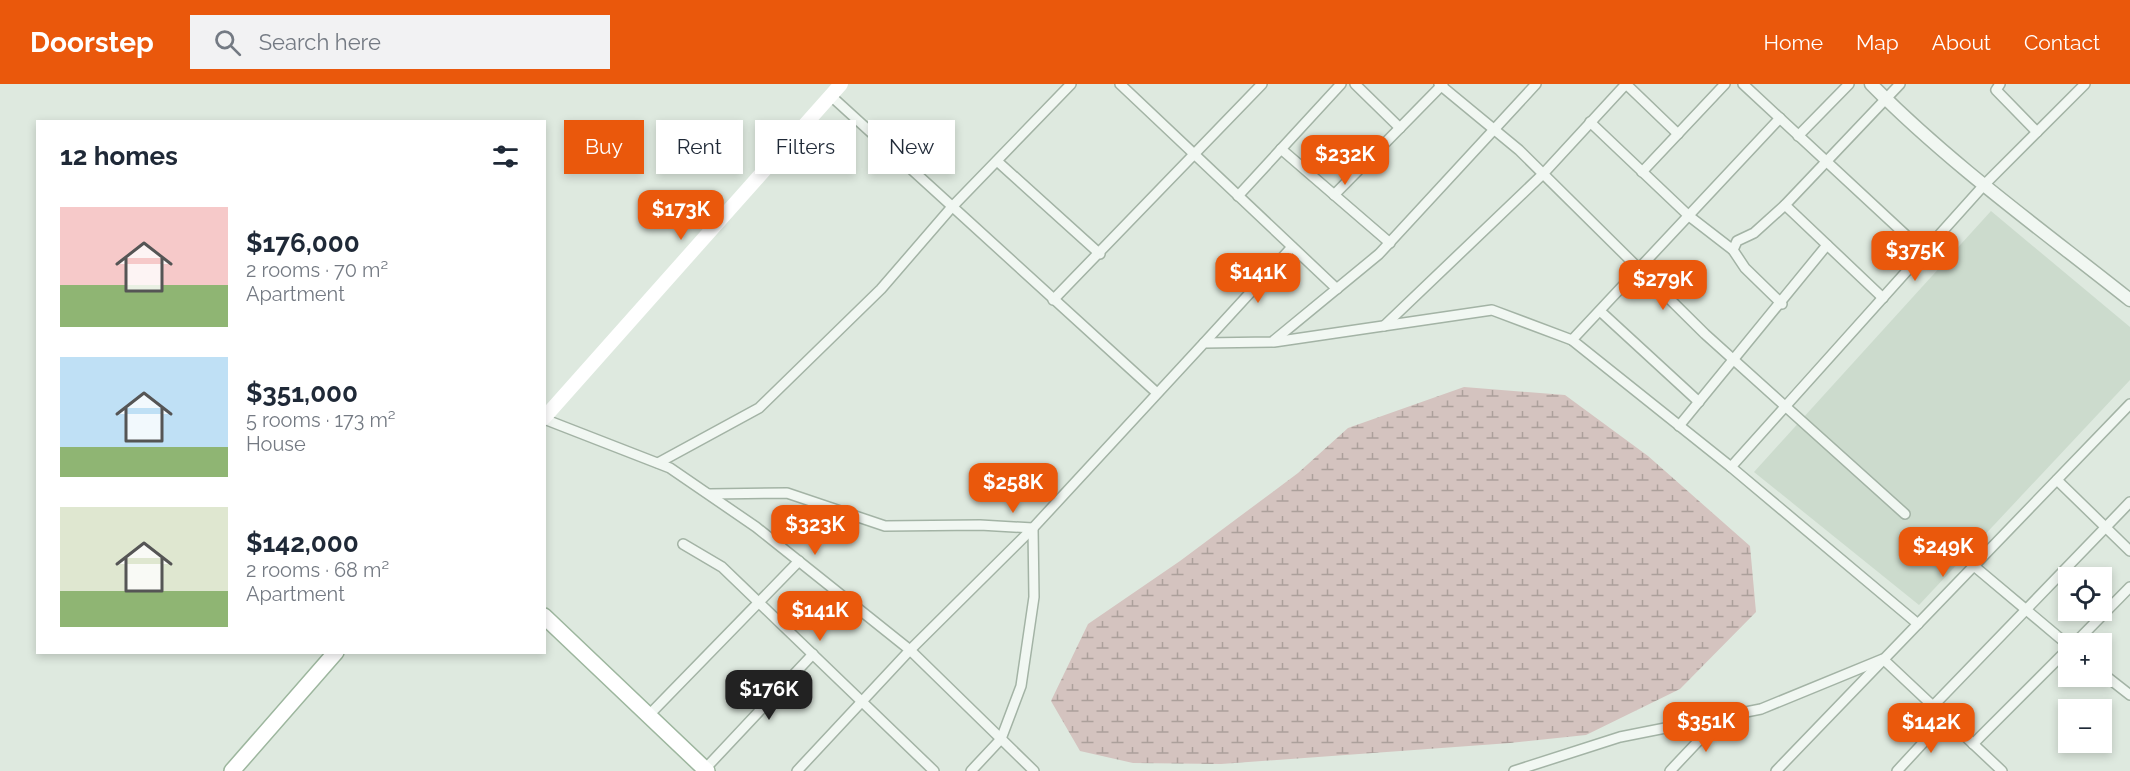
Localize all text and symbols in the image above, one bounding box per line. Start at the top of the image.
search box [190,15,610,69]
text: Doorstep [30,26,154,59]
icon: search [211,26,244,59]
text: Search here [259,29,381,55]
text: Home [1764,30,1823,55]
text: Map [1856,30,1899,55]
text: About [1932,30,1991,55]
text: Contact [2024,30,2100,55]
chip: Buy [564,120,644,174]
chip: Rent [656,120,743,174]
chip: Filters [755,120,856,174]
chip: New [868,120,955,174]
pin: $232K [1303,135,1387,186]
icon: filters [489,140,522,173]
text: 12 homes [60,141,178,171]
text: $232K [1315,142,1375,166]
pin: $173K [639,190,723,241]
text: $173K [652,197,710,221]
text: $176,000 [246,228,360,258]
icon: home [108,231,180,303]
pin: $375K [1873,231,1957,282]
text: $375K [1885,238,1945,262]
pin: $141K [1216,253,1300,304]
text: 2 rooms · 70 m² [246,258,388,282]
text: $141K [1229,260,1287,284]
pin: $279K [1621,260,1705,311]
text: $279K [1633,267,1693,291]
text: Apartment [246,282,345,306]
text: $351,000 [246,378,358,408]
icon: home [108,381,180,453]
text: 5 rooms · 173 m² [246,408,396,432]
text: House [246,432,306,456]
pin: $258K [971,463,1055,514]
text: $258K [983,470,1043,494]
pin: $323K [773,505,857,556]
text: $323K [785,512,845,536]
pin: $249K [1901,527,1985,578]
text: $142,000 [246,528,359,558]
icon: home [108,531,180,603]
text: $249K [1913,534,1973,558]
text: 2 rooms · 68 m² [246,558,389,582]
map controls [2058,567,2112,753]
button: locate [2058,567,2112,621]
text: Apartment [246,582,345,606]
pin: $141K [778,591,862,642]
text: $141K [791,598,849,622]
button: + [2058,633,2112,687]
pin: $176K [727,670,811,721]
text: $176K [739,677,799,701]
button: − [2058,699,2112,753]
pin: $351K [1664,702,1748,753]
pin: $142K [1889,703,1973,754]
text: $351K [1677,709,1735,733]
text: $142K [1902,710,1960,734]

